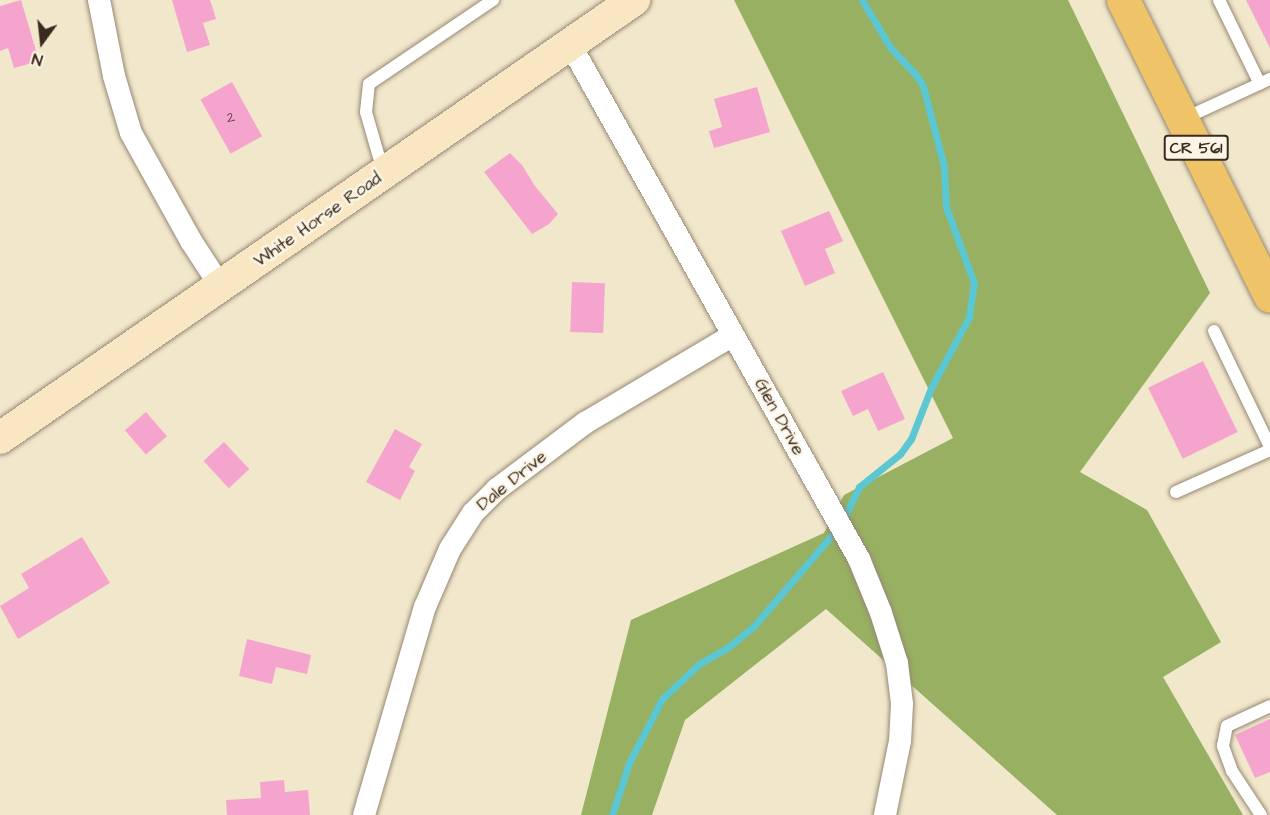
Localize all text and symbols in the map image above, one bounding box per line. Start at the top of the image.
north arrow [12,12,72,72]
text: N [30,47,45,71]
house number: 2 [227,109,235,127]
road number: CR 561 [1163,135,1229,161]
street label: White Horse Road [250,168,386,272]
street label: Glen Drive [749,375,809,459]
street label: Dale Drive [473,446,551,516]

